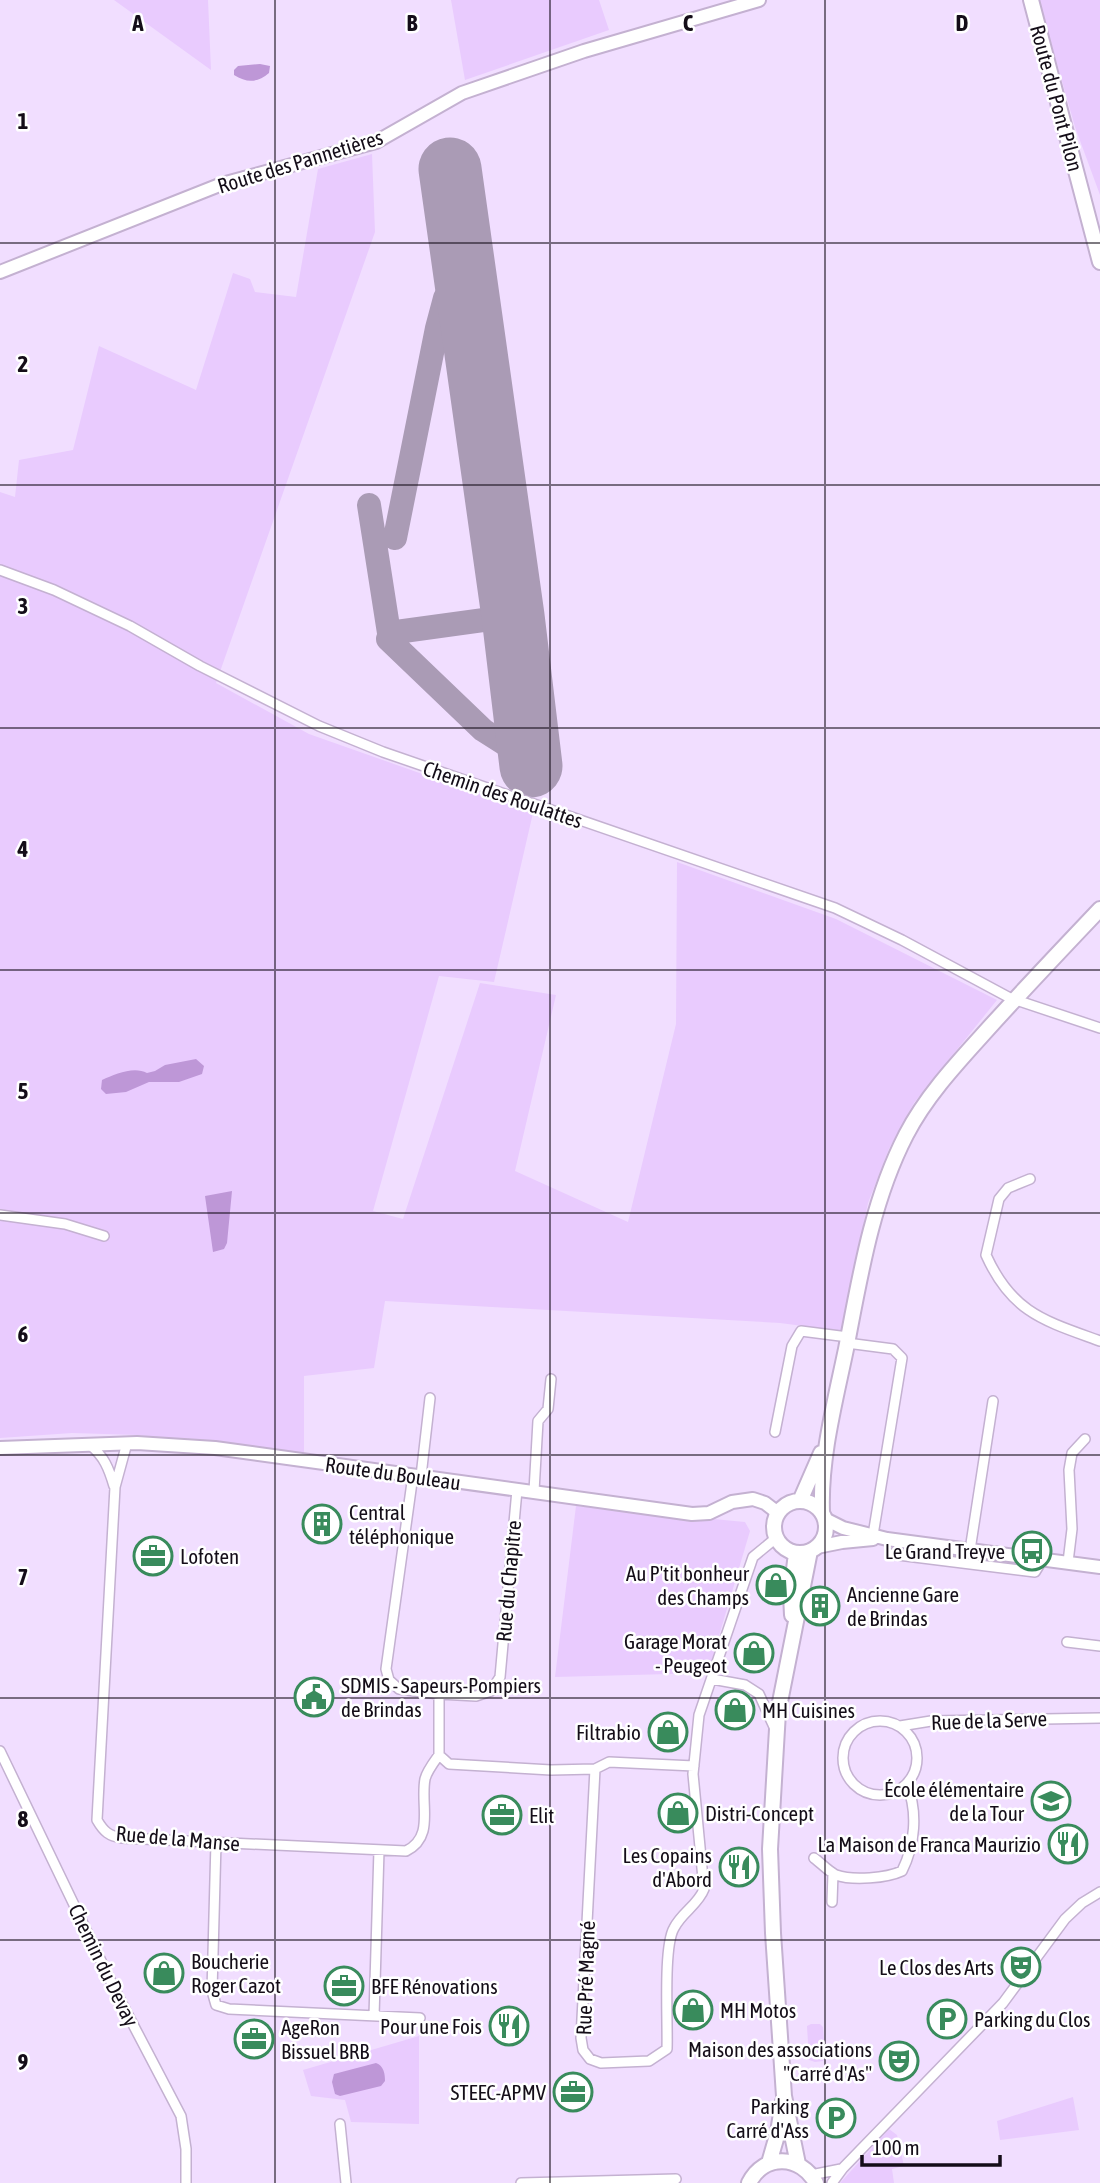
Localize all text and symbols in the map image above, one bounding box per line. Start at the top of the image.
text: A [131,10,144,36]
text: B [407,10,418,36]
text: C [683,10,694,36]
text: D [956,10,969,36]
street label: Route du Pont Pilon [1026,22,1088,174]
text: 1 [18,108,29,134]
street label: Route des Pannetières [214,124,386,198]
text: 2 [18,351,28,377]
text: 3 [18,593,28,619]
street label: Chemin des Roulattes [420,756,586,832]
text: 4 [17,836,29,862]
text: 5 [18,1078,29,1104]
text: 6 [18,1321,29,1347]
street label: Route du Bouleau [324,1452,462,1494]
place label: Central téléphonique [349,1500,454,1548]
building icon: Central téléphonique [301,1503,343,1545]
street label: Rue du Chapitre [491,1519,525,1643]
bus stop icon: Le Grand Treyve [1011,1530,1053,1572]
office icon: Lofoten [132,1535,174,1577]
place label: Le Grand Treyve [885,1539,1005,1563]
place label: Lofoten [180,1544,239,1568]
place label: Au P'tit bonheur des Champs [626,1561,750,1609]
text: 7 [18,1564,28,1590]
shop icon: Au P'tit bonheur des Champs [755,1564,797,1606]
place label: Ancienne Gare de Brindas [847,1582,959,1630]
building icon: Ancienne Gare de Brindas [799,1585,841,1627]
place label: Garage Morat - Peugeot [624,1629,727,1677]
shop icon: Garage Morat - Peugeot [733,1632,775,1674]
place label: SDMIS - Sapeurs-Pompiers de Brindas [341,1673,541,1721]
public building icon: SDMIS - Sapeurs-Pompiers de Brindas [293,1676,335,1718]
shop icon: MH Cuisines [714,1689,756,1731]
place label: MH Cuisines [762,1698,855,1722]
street label: Rue de la Serve [931,1706,1047,1734]
shop icon: Filtrabio [647,1711,689,1753]
place label: Filtrabio [576,1720,641,1744]
place label: École élémentaire de la Tour [884,1777,1025,1825]
school or university icon: École élémentaire de la Tour [1030,1780,1072,1822]
shop icon: Distri-Concept [657,1792,699,1834]
office icon: Elit [481,1794,523,1836]
place label: Distri-Concept [705,1801,814,1825]
place label: Elit [529,1803,554,1827]
text: 8 [18,1806,29,1832]
street label: Rue de la Manse [115,1821,241,1855]
restaurant icon: La Maison de Franca Maurizio [1047,1823,1089,1865]
place label: La Maison de Franca Maurizio [817,1832,1041,1856]
place label: Les Copains d'Abord [623,1843,712,1891]
restaurant icon: Les Copains d'Abord [718,1846,760,1888]
street label: Chemin du Devay [64,1900,144,2030]
street label: Rue Pré Magné [571,1920,599,2036]
theatre icon: Le Clos des Arts [1000,1946,1042,1988]
place label: Boucherie Roger Cazot [191,1949,281,1997]
shop icon: Boucherie Roger Cazot [143,1952,185,1994]
place label: Le Clos des Arts [879,1955,994,1979]
office icon: BFE Rénovations [323,1965,365,2007]
place label: BFE Rénovations [371,1974,498,1998]
shop icon: MH Motos [672,1989,714,2031]
place label: MH Motos [720,1998,796,2022]
parking icon: Parking du Clos [926,1998,968,2040]
restaurant icon: Pour une Fois [488,2005,530,2047]
place label: Parking du Clos [974,2007,1090,2031]
place label: Pour une Fois [380,2014,482,2038]
place label: AgeRon Bissuel BRB [281,2015,369,2063]
office icon: AgeRon Bissuel BRB [233,2018,275,2060]
place label: Maison des associations "Carré d'As" [688,2037,872,2085]
theatre icon: Maison des associations "Carré d'As" [878,2040,920,2082]
text: 9 [18,2049,29,2075]
office icon: STEEC-APMV [552,2071,594,2113]
place label: STEEC-APMV [450,2080,547,2104]
place label: Parking Carré d'Ass [726,2094,809,2142]
parking icon: Parking Carré d'Ass [815,2097,857,2139]
scale bar [862,2124,1000,2168]
text: 100 m [872,2135,920,2159]

